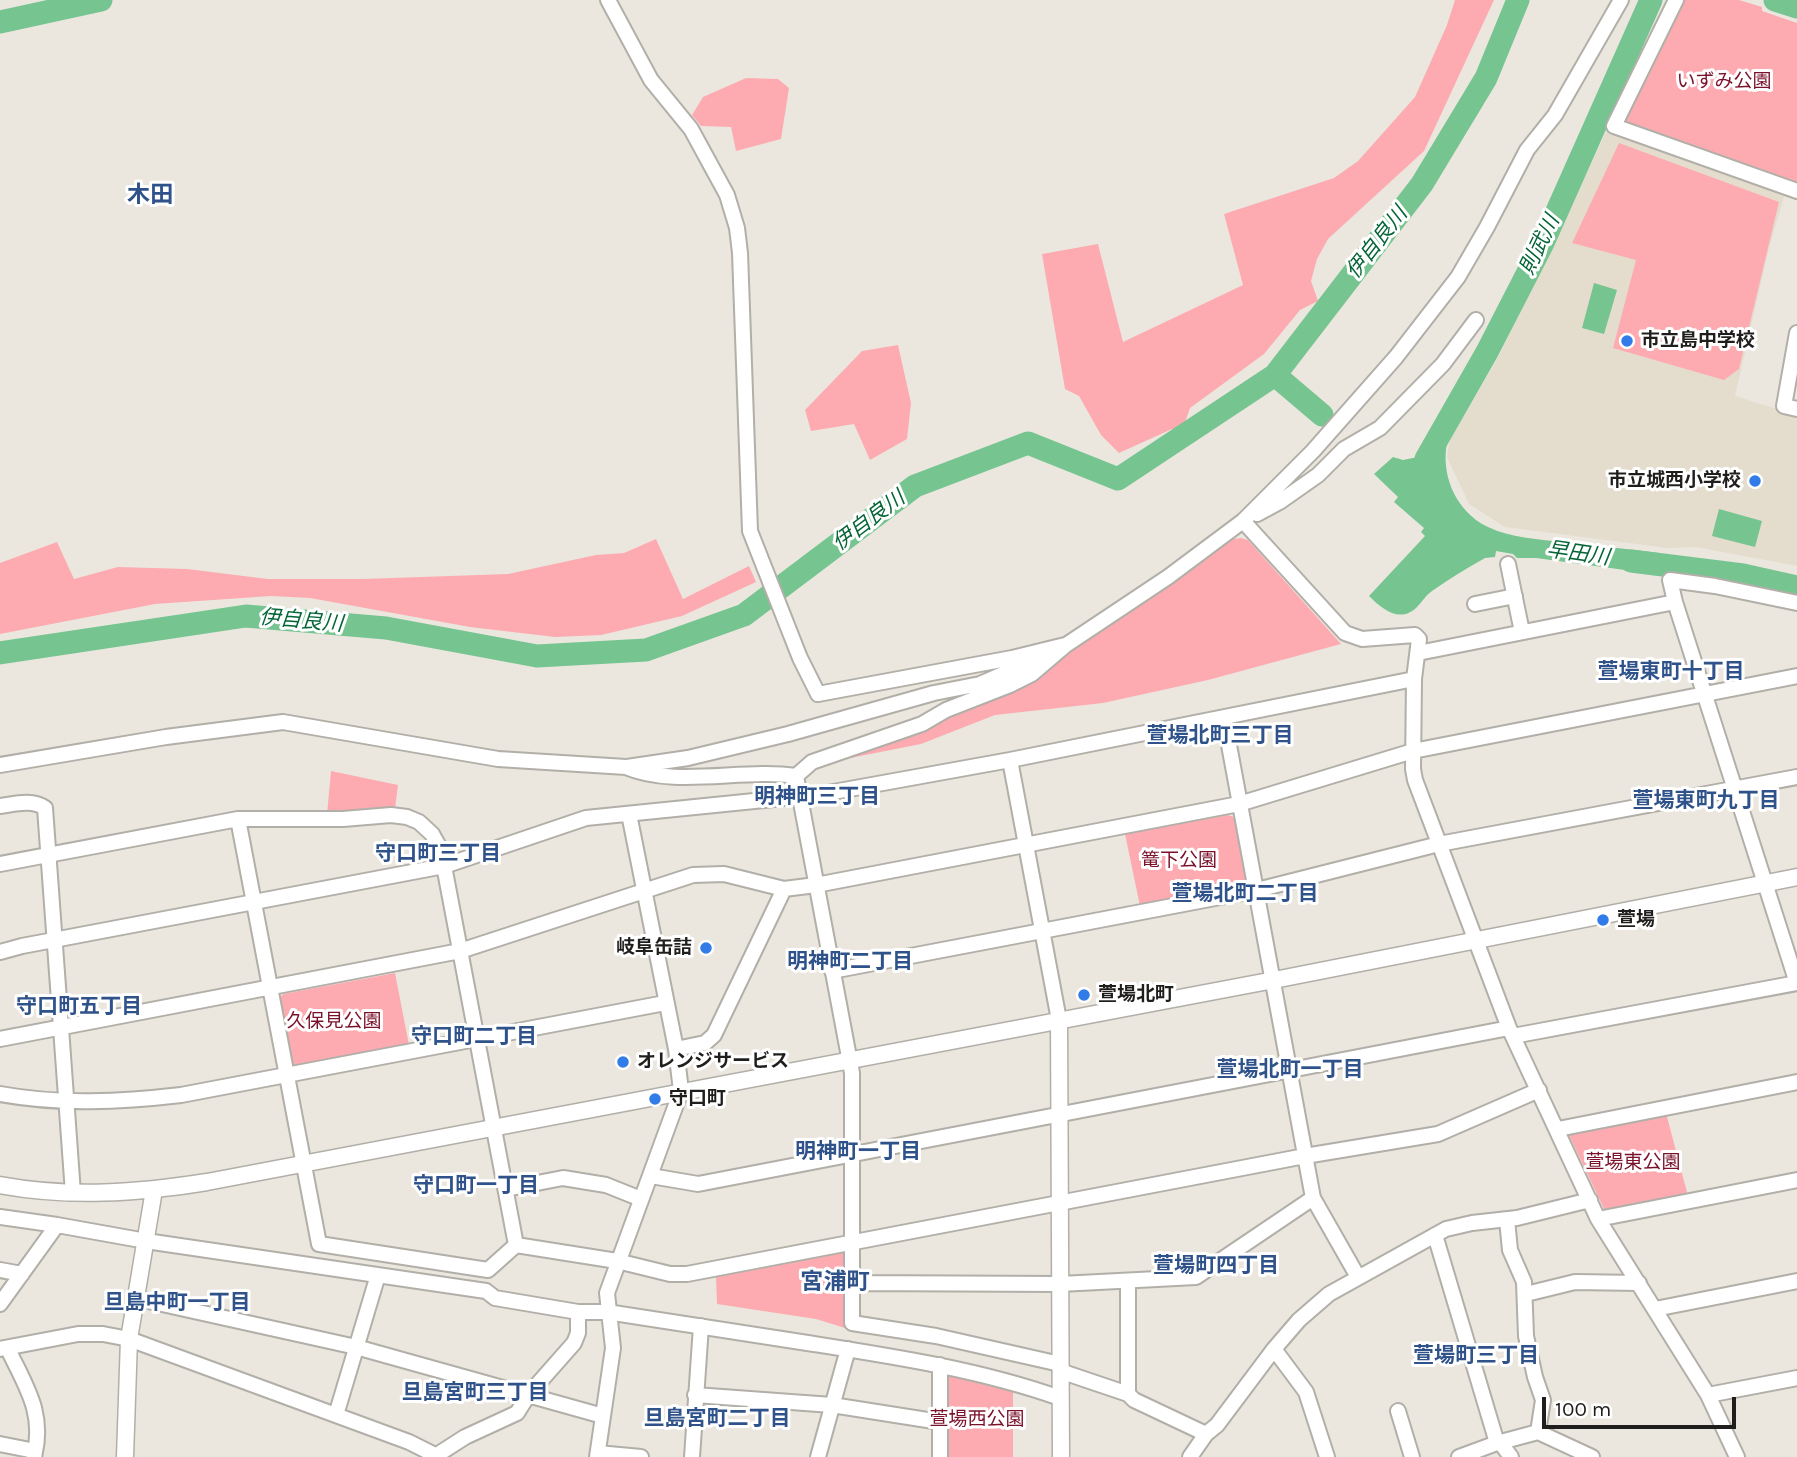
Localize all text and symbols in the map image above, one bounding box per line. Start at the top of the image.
park label: いずみ公園 [1677,71,1771,93]
district label: 木田 [127,181,173,209]
water label: 伊自良川 [1341,202,1413,284]
water label: 則武川 [1515,211,1565,279]
place label: 市立島中学校 [1641,330,1755,352]
marker: 市立島中学校 [1619,333,1635,349]
place label: 市立城西小学校 [1608,470,1741,492]
marker: 市立城西小学校 [1747,473,1763,489]
water label: 伊自良川 [828,486,910,556]
water label: 早田川 [1545,537,1611,571]
water label: 伊自良川 [258,605,344,637]
district label: 萱場東町十丁目 [1598,659,1744,685]
district label: 萱場北町三丁目 [1147,723,1293,749]
district label: 明神町三丁目 [754,784,880,810]
district label: 萱場東町九丁目 [1633,788,1779,814]
district label: 守口町三丁目 [375,841,501,867]
park label: 篭下公園 [1141,850,1217,872]
district label: 萱場北町二丁目 [1172,881,1318,907]
place label: 萱場 [1617,909,1655,931]
marker: 萱場 [1595,912,1611,928]
place label: 岐阜缶詰 [616,937,692,959]
marker: 岐阜缶詰 [698,940,714,956]
district label: 明神町二丁目 [787,949,913,975]
place label: 萱場北町 [1098,984,1174,1006]
marker: 萱場北町 [1076,987,1092,1003]
district label: 守口町五丁目 [16,994,142,1020]
park label: 久保見公園 [287,1011,381,1033]
district label: 守口町二丁目 [411,1024,537,1050]
place label: オレンジサービス [637,1051,789,1073]
marker: オレンジサービス [615,1054,631,1070]
district label: 萱場北町一丁目 [1217,1057,1363,1083]
place label: 守口町 [669,1088,726,1110]
marker: 守口町 [647,1091,663,1107]
district label: 明神町一丁目 [795,1139,921,1165]
park label: 萱場東公園 [1586,1152,1680,1174]
district label: 守口町一丁目 [413,1173,539,1199]
district label: 萱場町四丁目 [1153,1253,1279,1279]
district label: 宮浦町 [801,1268,869,1296]
district label: 旦島中町一丁目 [104,1290,250,1316]
district label: 萱場町三丁目 [1413,1343,1539,1369]
district label: 旦島宮町三丁目 [402,1380,548,1406]
scale bar [1545,1384,1739,1428]
text: 100 m [1555,1397,1612,1421]
district label: 旦島宮町二丁目 [644,1406,790,1432]
park label: 萱場西公園 [930,1409,1024,1431]

